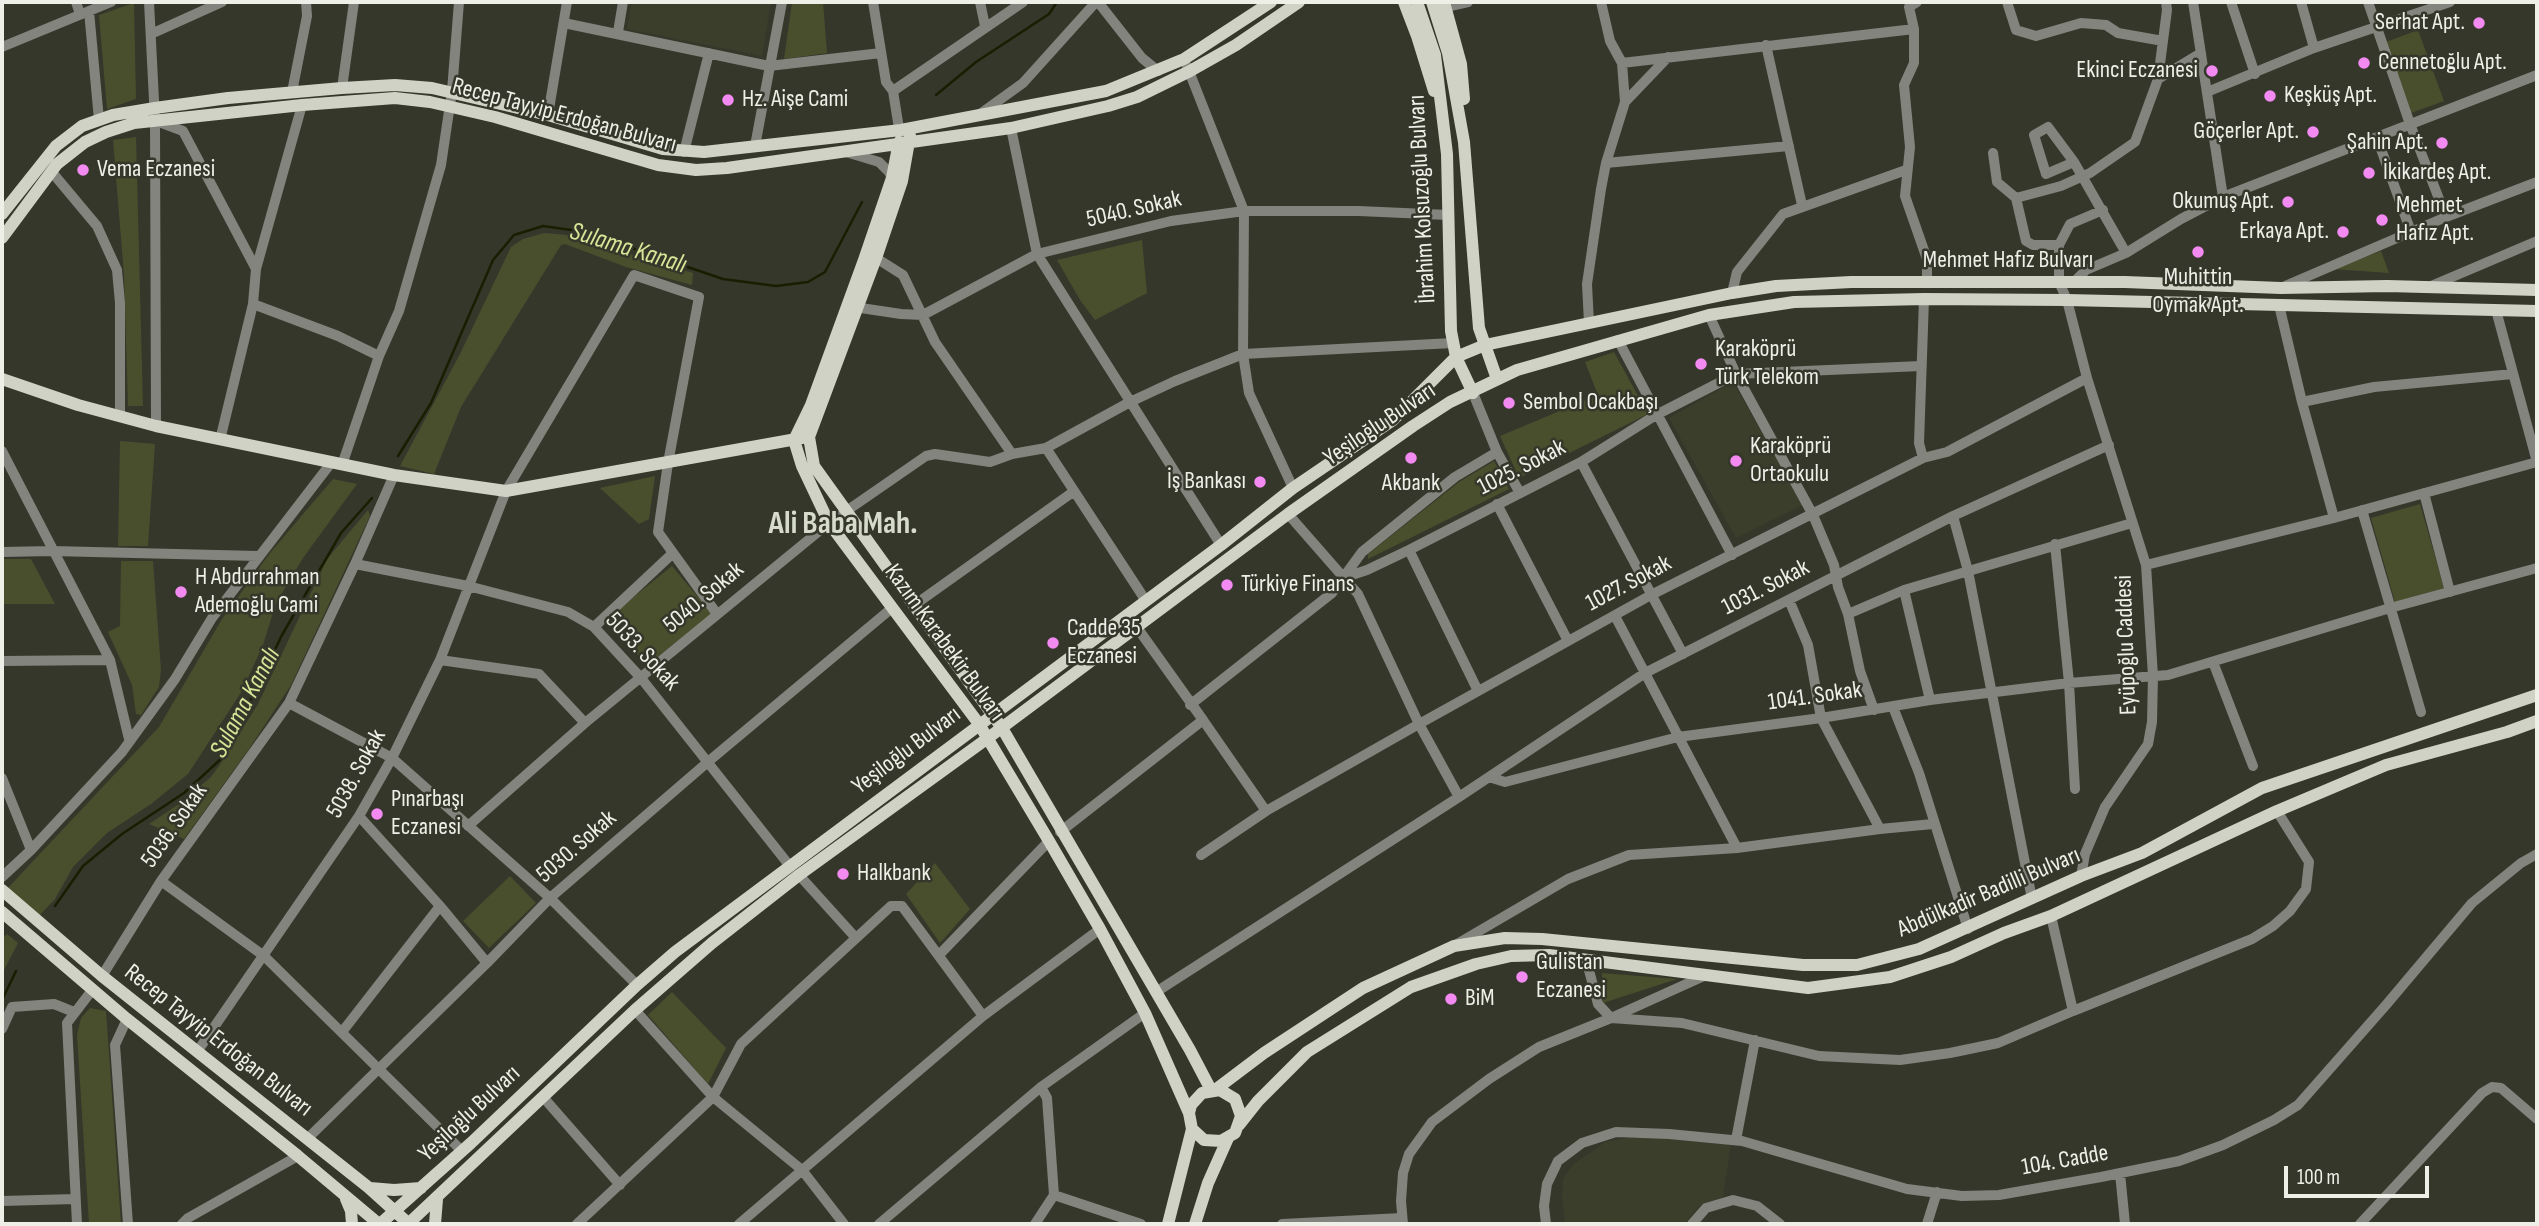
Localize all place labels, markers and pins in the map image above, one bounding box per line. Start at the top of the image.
place label: Serhat Apt. [2375,9,2465,37]
marker: Serhat Apt. [2471,15,2487,31]
place label: Cennetoğlu Apt. [2378,49,2507,77]
marker: Cennetoğlu Apt. [2356,55,2372,71]
place label: Ekinci Eczanesi [2076,57,2198,85]
marker: Ekinci Eczanesi [2204,63,2220,79]
place label: Keşküş Apt. [2284,82,2377,110]
place label: Hz. Aişe Cami [742,86,848,114]
marker: Keşküş Apt. [2262,88,2278,104]
marker: Hz. Aişe Cami [720,92,736,108]
place label: Göçerler Apt. [2193,118,2299,146]
marker: Göçerler Apt. [2305,124,2321,140]
place label: Şahin Apt. [2347,129,2428,157]
marker: Şahin Apt. [2434,135,2450,151]
place label: Vema Eczanesi [97,156,215,184]
place label: İkikardeş Apt. [2383,159,2491,187]
marker: Vema Eczanesi [75,162,91,178]
marker: İkikardeş Apt. [2361,165,2377,181]
place label: Okumuş Apt. [2172,188,2274,216]
place label: Mehmet Hafız Apt. [2396,192,2474,248]
marker: Okumuş Apt. [2280,194,2296,210]
marker: Mehmet Hafız Apt. [2374,212,2390,228]
place label: Erkaya Apt. [2239,218,2329,246]
marker: Erkaya Apt. [2335,224,2351,240]
marker: Muhittin Oymak Apt. [2190,244,2206,260]
place label: Muhittin Oymak Apt. [2152,264,2244,320]
place label: Karaköprü Türk Telekom [1715,336,1819,392]
marker: Karaköprü Türk Telekom [1693,356,1709,372]
place label: Sembol Ocakbaşı [1523,389,1658,417]
marker: Sembol Ocakbaşı [1501,395,1517,411]
place label: Karaköprü Ortaokulu [1750,433,1831,489]
marker: Akbank [1403,450,1419,466]
marker: Karaköprü Ortaokulu [1728,453,1744,469]
place label: İş Bankası [1167,468,1246,496]
place label: Akbank [1382,470,1440,498]
marker: İş Bankası [1252,474,1268,490]
place label: H Abdurrahman Ademoğlu Cami [195,564,319,620]
place label: Türkiye Finans [1241,571,1354,599]
marker: Türkiye Finans [1219,577,1235,593]
marker: H Abdurrahman Ademoğlu Cami [173,584,189,600]
place label: Cadde 35 Eczanesi [1067,615,1141,671]
marker: Cadde 35 Eczanesi [1045,635,1061,651]
place label: Pınarbaşı Eczanesi [391,786,464,842]
marker: Pınarbaşı Eczanesi [369,806,385,822]
place label: Halkbank [857,860,931,888]
marker: Halkbank [835,866,851,882]
place label: Gulistan Eczanesi [1536,949,1606,1005]
marker: Gulistan Eczanesi [1514,969,1530,985]
place label: BiM [1465,985,1494,1013]
marker: BiM [1443,991,1459,1007]

